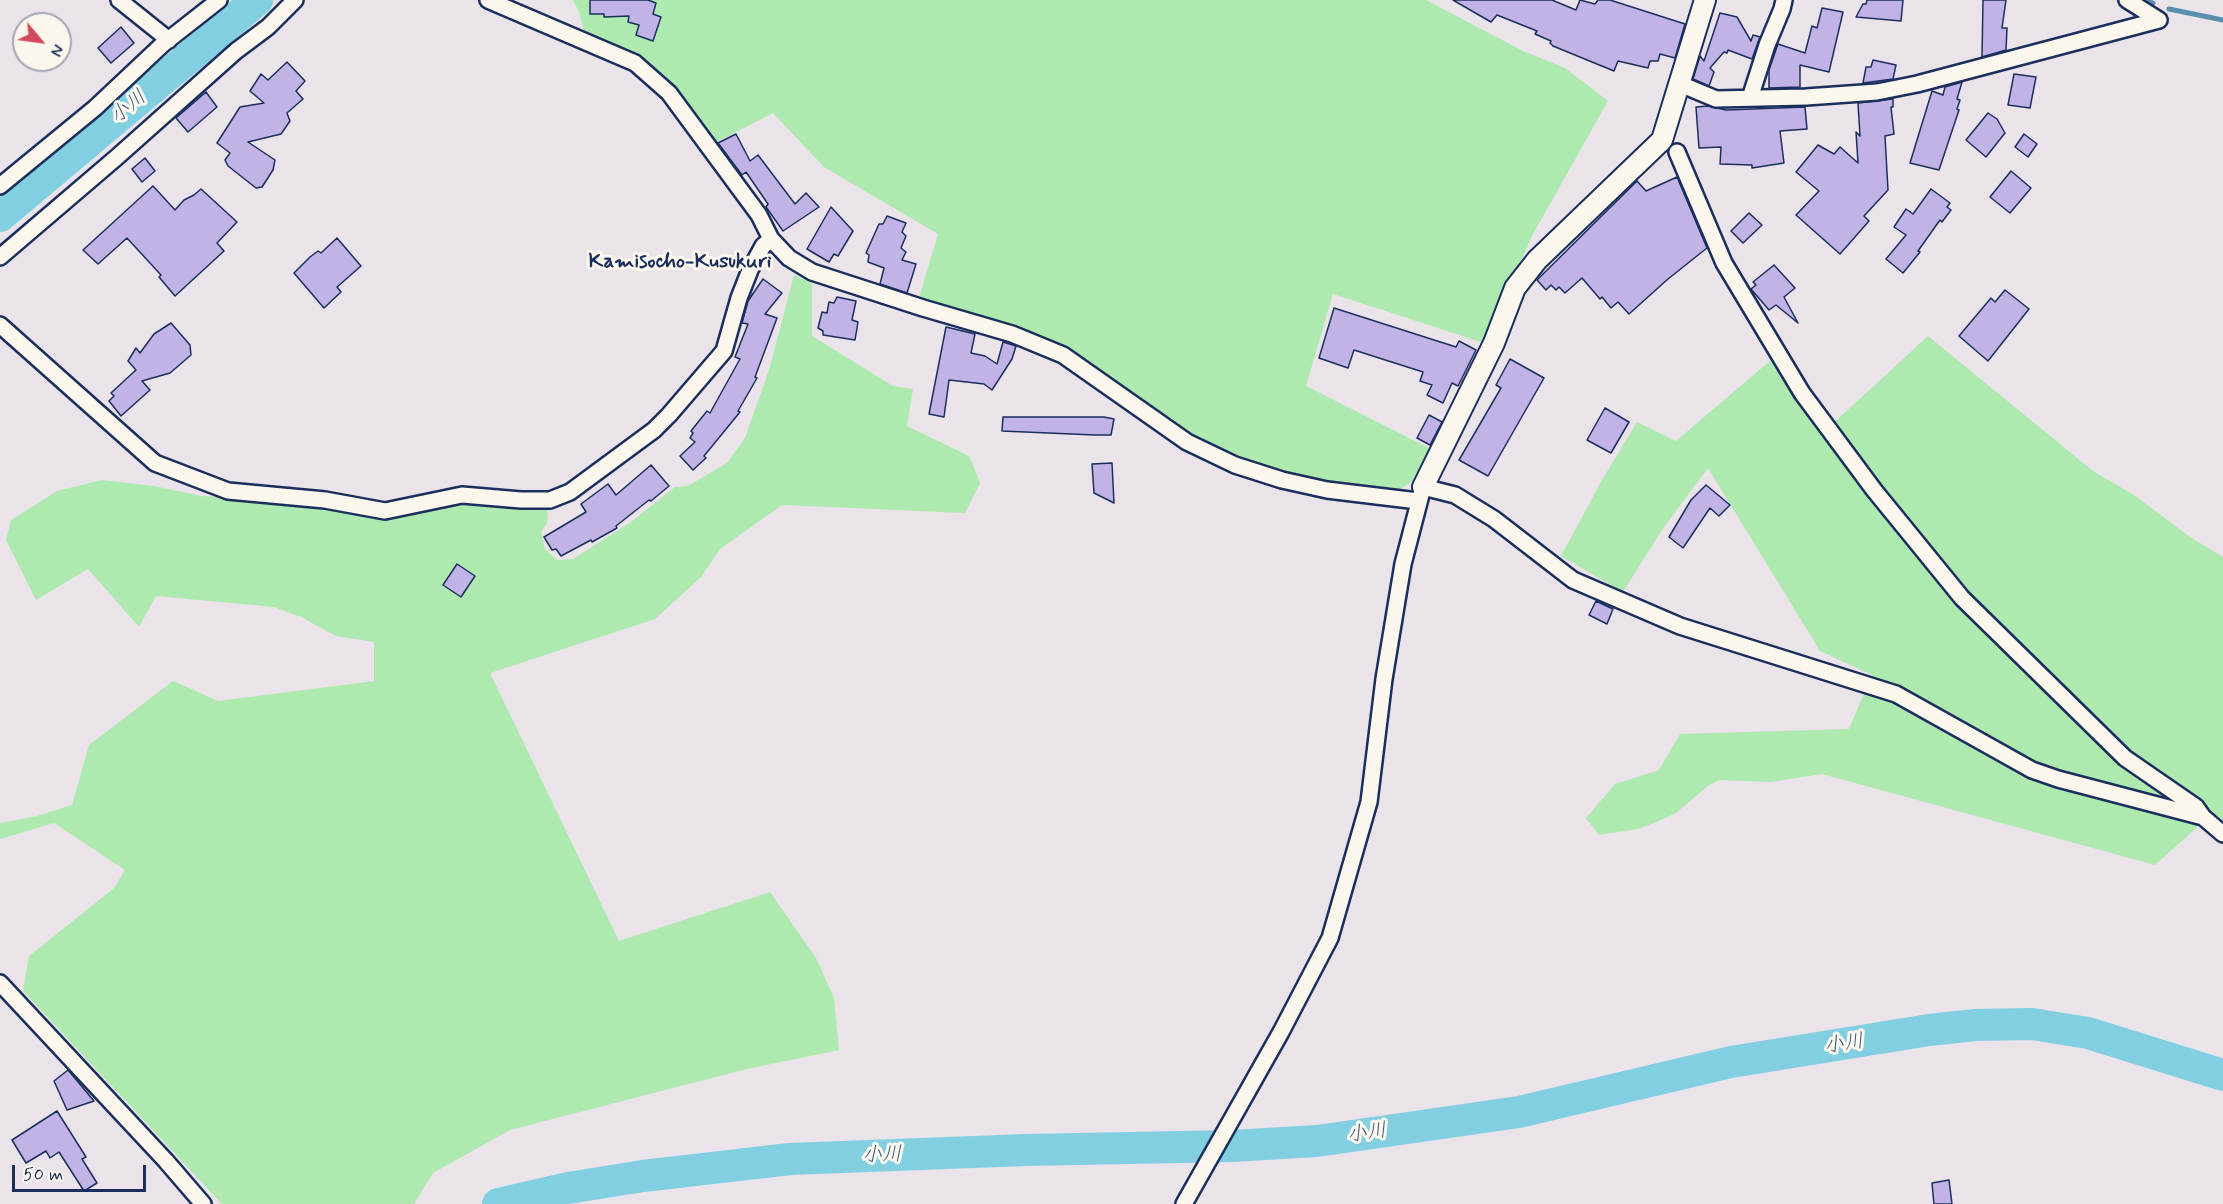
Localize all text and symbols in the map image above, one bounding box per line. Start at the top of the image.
north arrow [12,12,72,72]
text: N [45,40,68,60]
water label: 小川 [106,86,152,130]
district label: Kamisocho-Kusukuri [589,250,771,276]
water label: 小川 [1822,1030,1866,1060]
water label: 小川 [1346,1119,1388,1149]
water label: 小川 [862,1143,902,1169]
scale bar [15,1153,148,1191]
text: 50 m [23,1163,63,1187]

